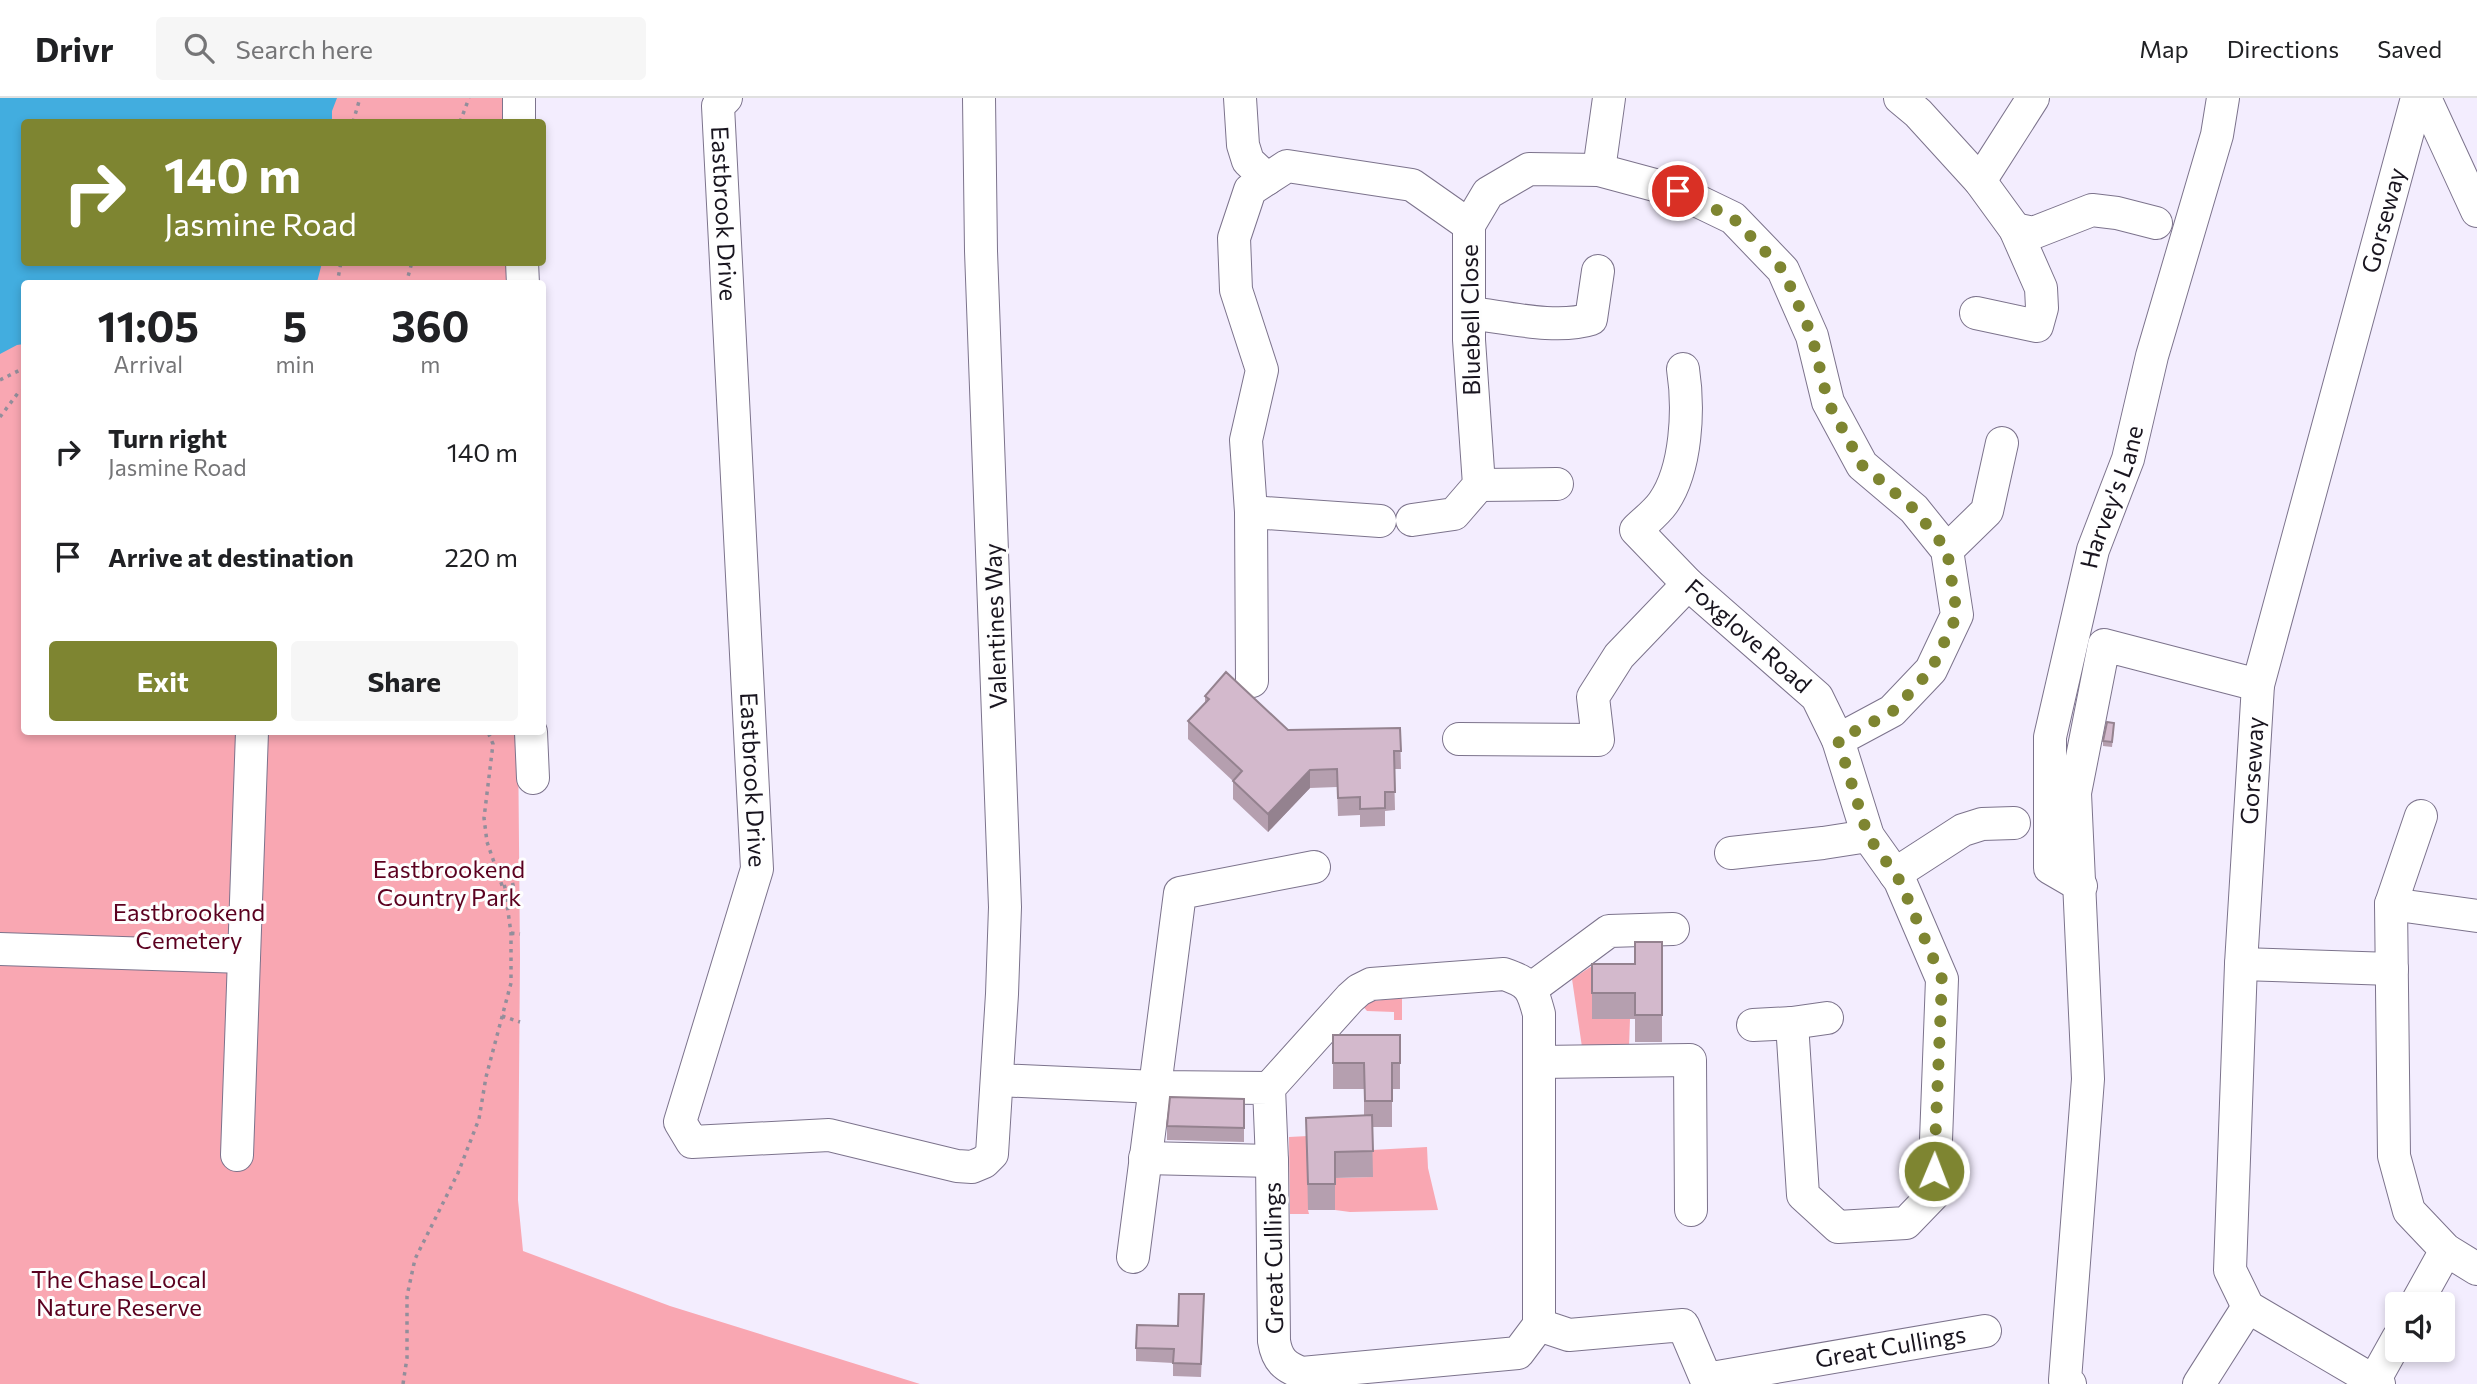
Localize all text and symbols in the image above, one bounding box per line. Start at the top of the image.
search box [156,17,646,80]
text: Drivr [35,28,114,69]
icon: search [180,29,218,67]
text: Search here [236,33,373,64]
text: Map [2139,34,2189,63]
text: Directions [2227,34,2339,63]
text: Saved [2377,34,2442,63]
street label: Eastbrook Drive [706,125,744,302]
text: 140 m [164,143,301,203]
icon: right [49,147,140,238]
pin [1648,161,1708,221]
street label: Gorseway [2354,164,2410,276]
icon: arrive [1659,172,1697,210]
text: Jasmine Road [164,203,357,243]
street label: Bluebell Close [1454,244,1485,396]
text: 11:05 [98,299,199,351]
text: 5 [283,299,307,351]
text: 360 [391,299,469,351]
text: Arrival [113,350,183,378]
text: min [276,350,315,378]
text: m [420,350,440,378]
text: Turn right [108,422,227,453]
street label: Harvey's Lane [2073,422,2148,571]
icon: right [49,433,87,471]
text: 140 m [447,436,518,467]
text: Jasmine Road [108,453,247,481]
icon: arrive [49,538,87,576]
text: Arrive at destination [108,541,354,572]
text: 220 m [445,541,518,572]
street label: Valentines Way [977,543,1012,710]
street label: Foxglove Road [1680,572,1818,698]
button: Exit [49,641,277,721]
button: Share [291,641,518,721]
street label: Eastbrook Drive [735,691,773,868]
street label: Gorseway [2234,716,2269,825]
park label: Eastbrookend Country Park [373,854,525,911]
park label: Eastbrookend Cemetery [113,897,265,954]
position arrow [1897,1134,1971,1208]
street label: Great Cullings [1257,1182,1288,1334]
park label: The Chase Local Nature Reserve [31,1264,207,1321]
map controls [2385,1292,2455,1362]
button: sound [2385,1292,2455,1362]
street label: Great Cullings [1813,1319,1968,1373]

